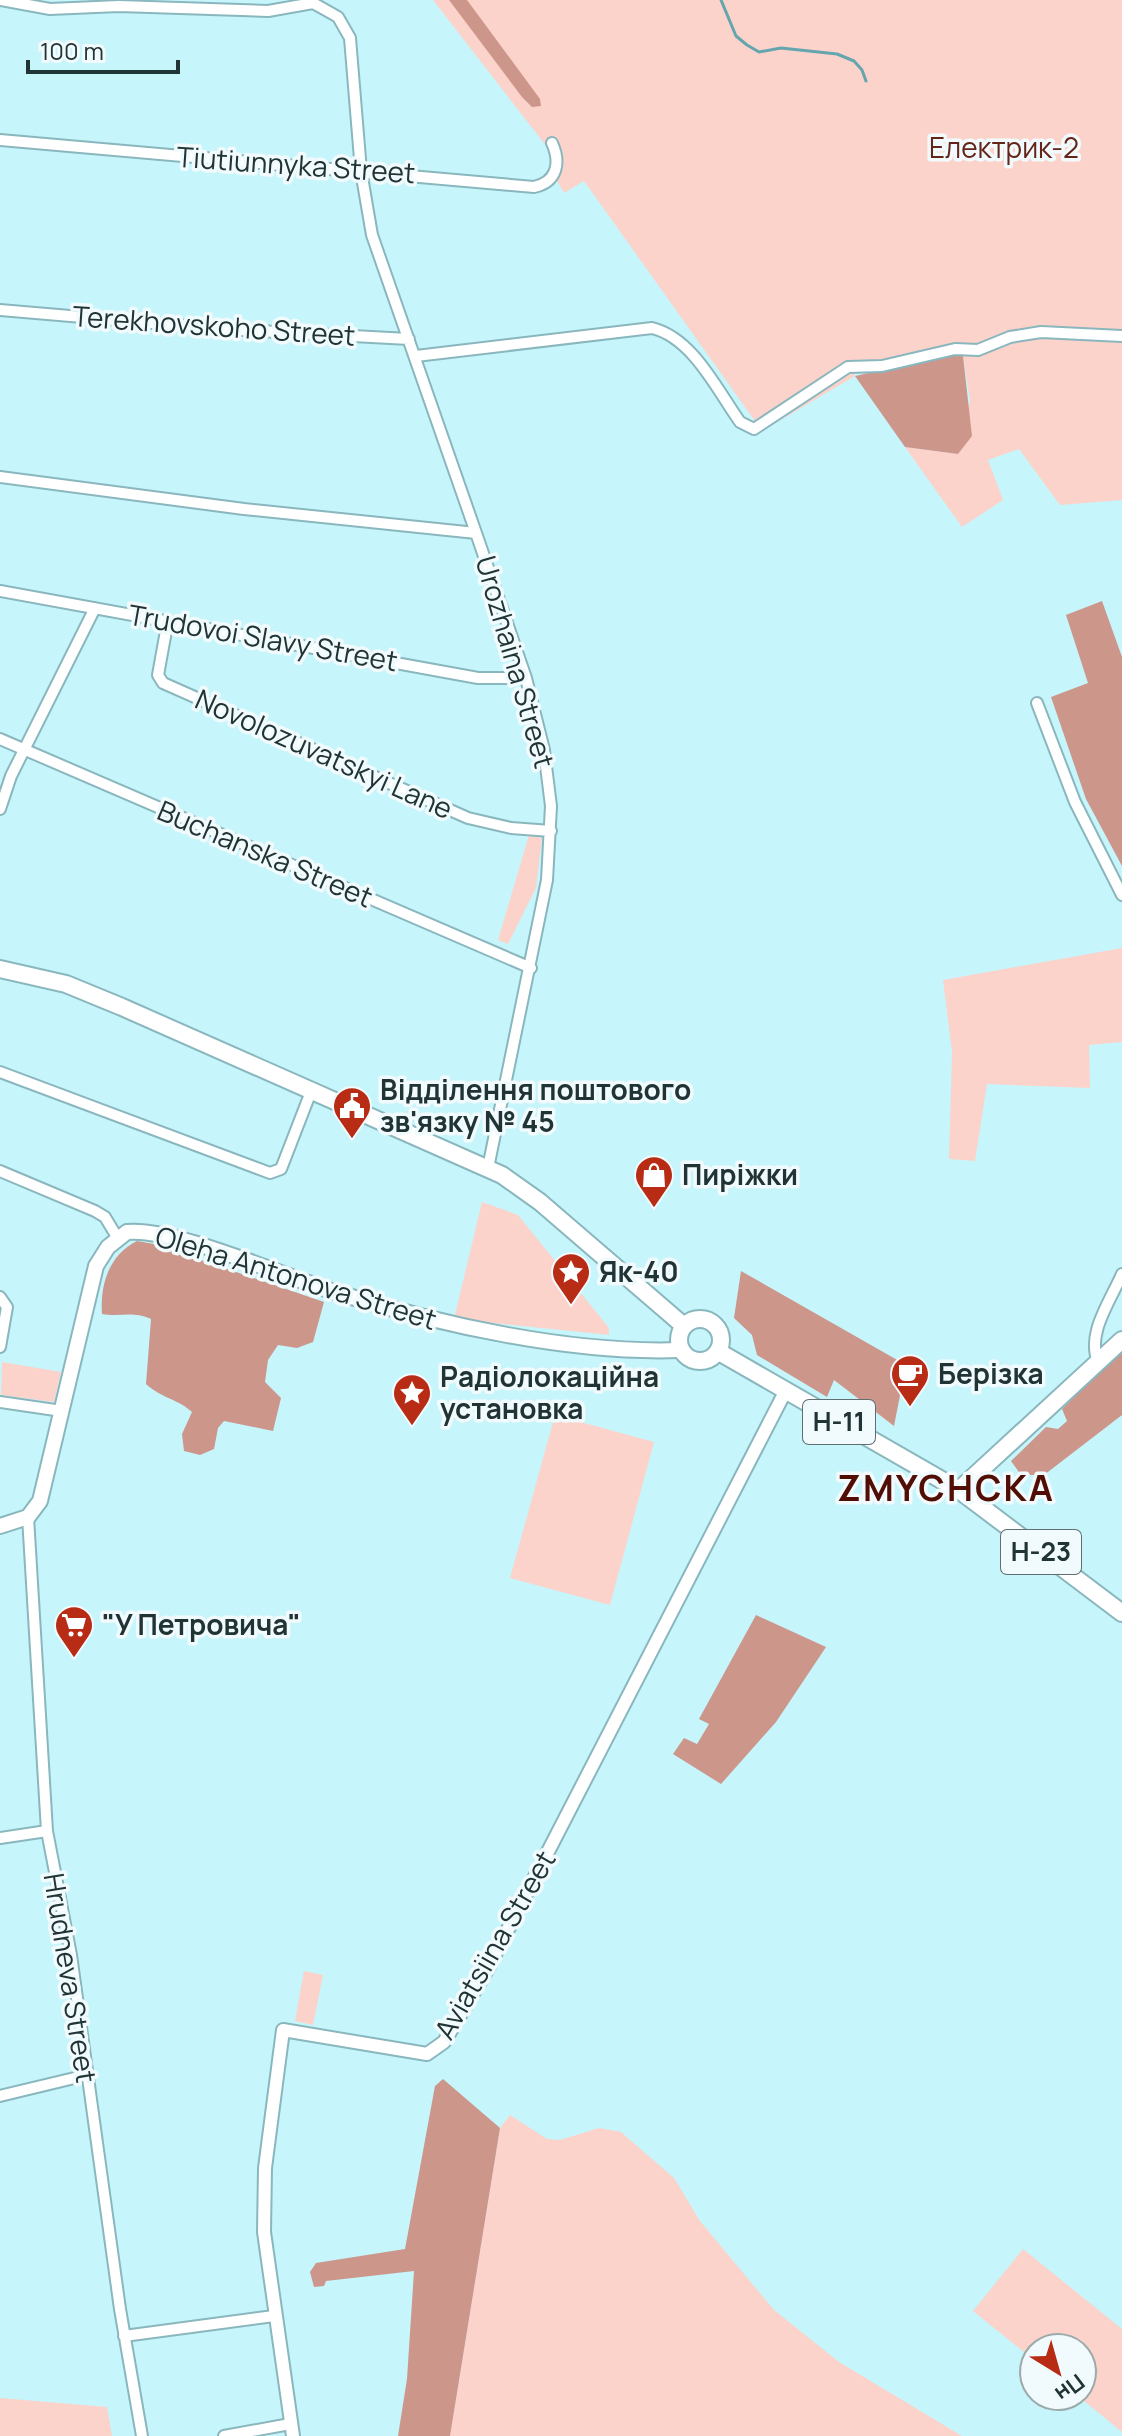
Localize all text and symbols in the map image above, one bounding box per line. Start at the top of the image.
scale bar [28,24,178,74]
text: 100 m [40,34,104,67]
park label: Електрик-2 [929,128,1079,166]
street label: Tiutiunnyka Street [176,137,417,191]
street label: Terekhovskoho Street [72,296,357,354]
street label: Urozhaina Street [468,551,564,772]
street label: Trudovoi Slavy Street [126,595,401,679]
street label: Novolozuvatskyi Lane [190,679,459,827]
street label: Buchanska Street [152,791,379,916]
place label: Відділення поштового зв'язку № 45 [380,1070,691,1140]
public building icon: Відділення поштового зв'язку № 45 [331,1085,373,1140]
shop icon: Пиріжки [633,1154,675,1209]
place label: Пиріжки [682,1155,798,1193]
street label: Oleha Antonova Street [151,1216,441,1338]
place icon: Як-40 [550,1251,592,1306]
place label: Як-40 [599,1252,679,1290]
cafe icon: Берізка [889,1353,931,1408]
place label: Берізка [938,1354,1044,1392]
place label: Радіолокаційна установка [440,1357,659,1427]
place icon: Радіолокаційна установка [391,1372,433,1427]
road number: Н-11 [803,1400,875,1444]
district label: ZMYCHCKA [837,1463,1055,1512]
road number: Н-23 [1001,1530,1081,1574]
supermarket icon: "У Петровича" [53,1604,95,1659]
place label: "У Петровича" [102,1605,301,1643]
street label: Aviatsiina Street [425,1843,564,2046]
street label: Hrudneva Street [36,1870,106,2085]
north arrow [1018,2332,1098,2412]
text: Пн [1049,2367,1091,2409]

